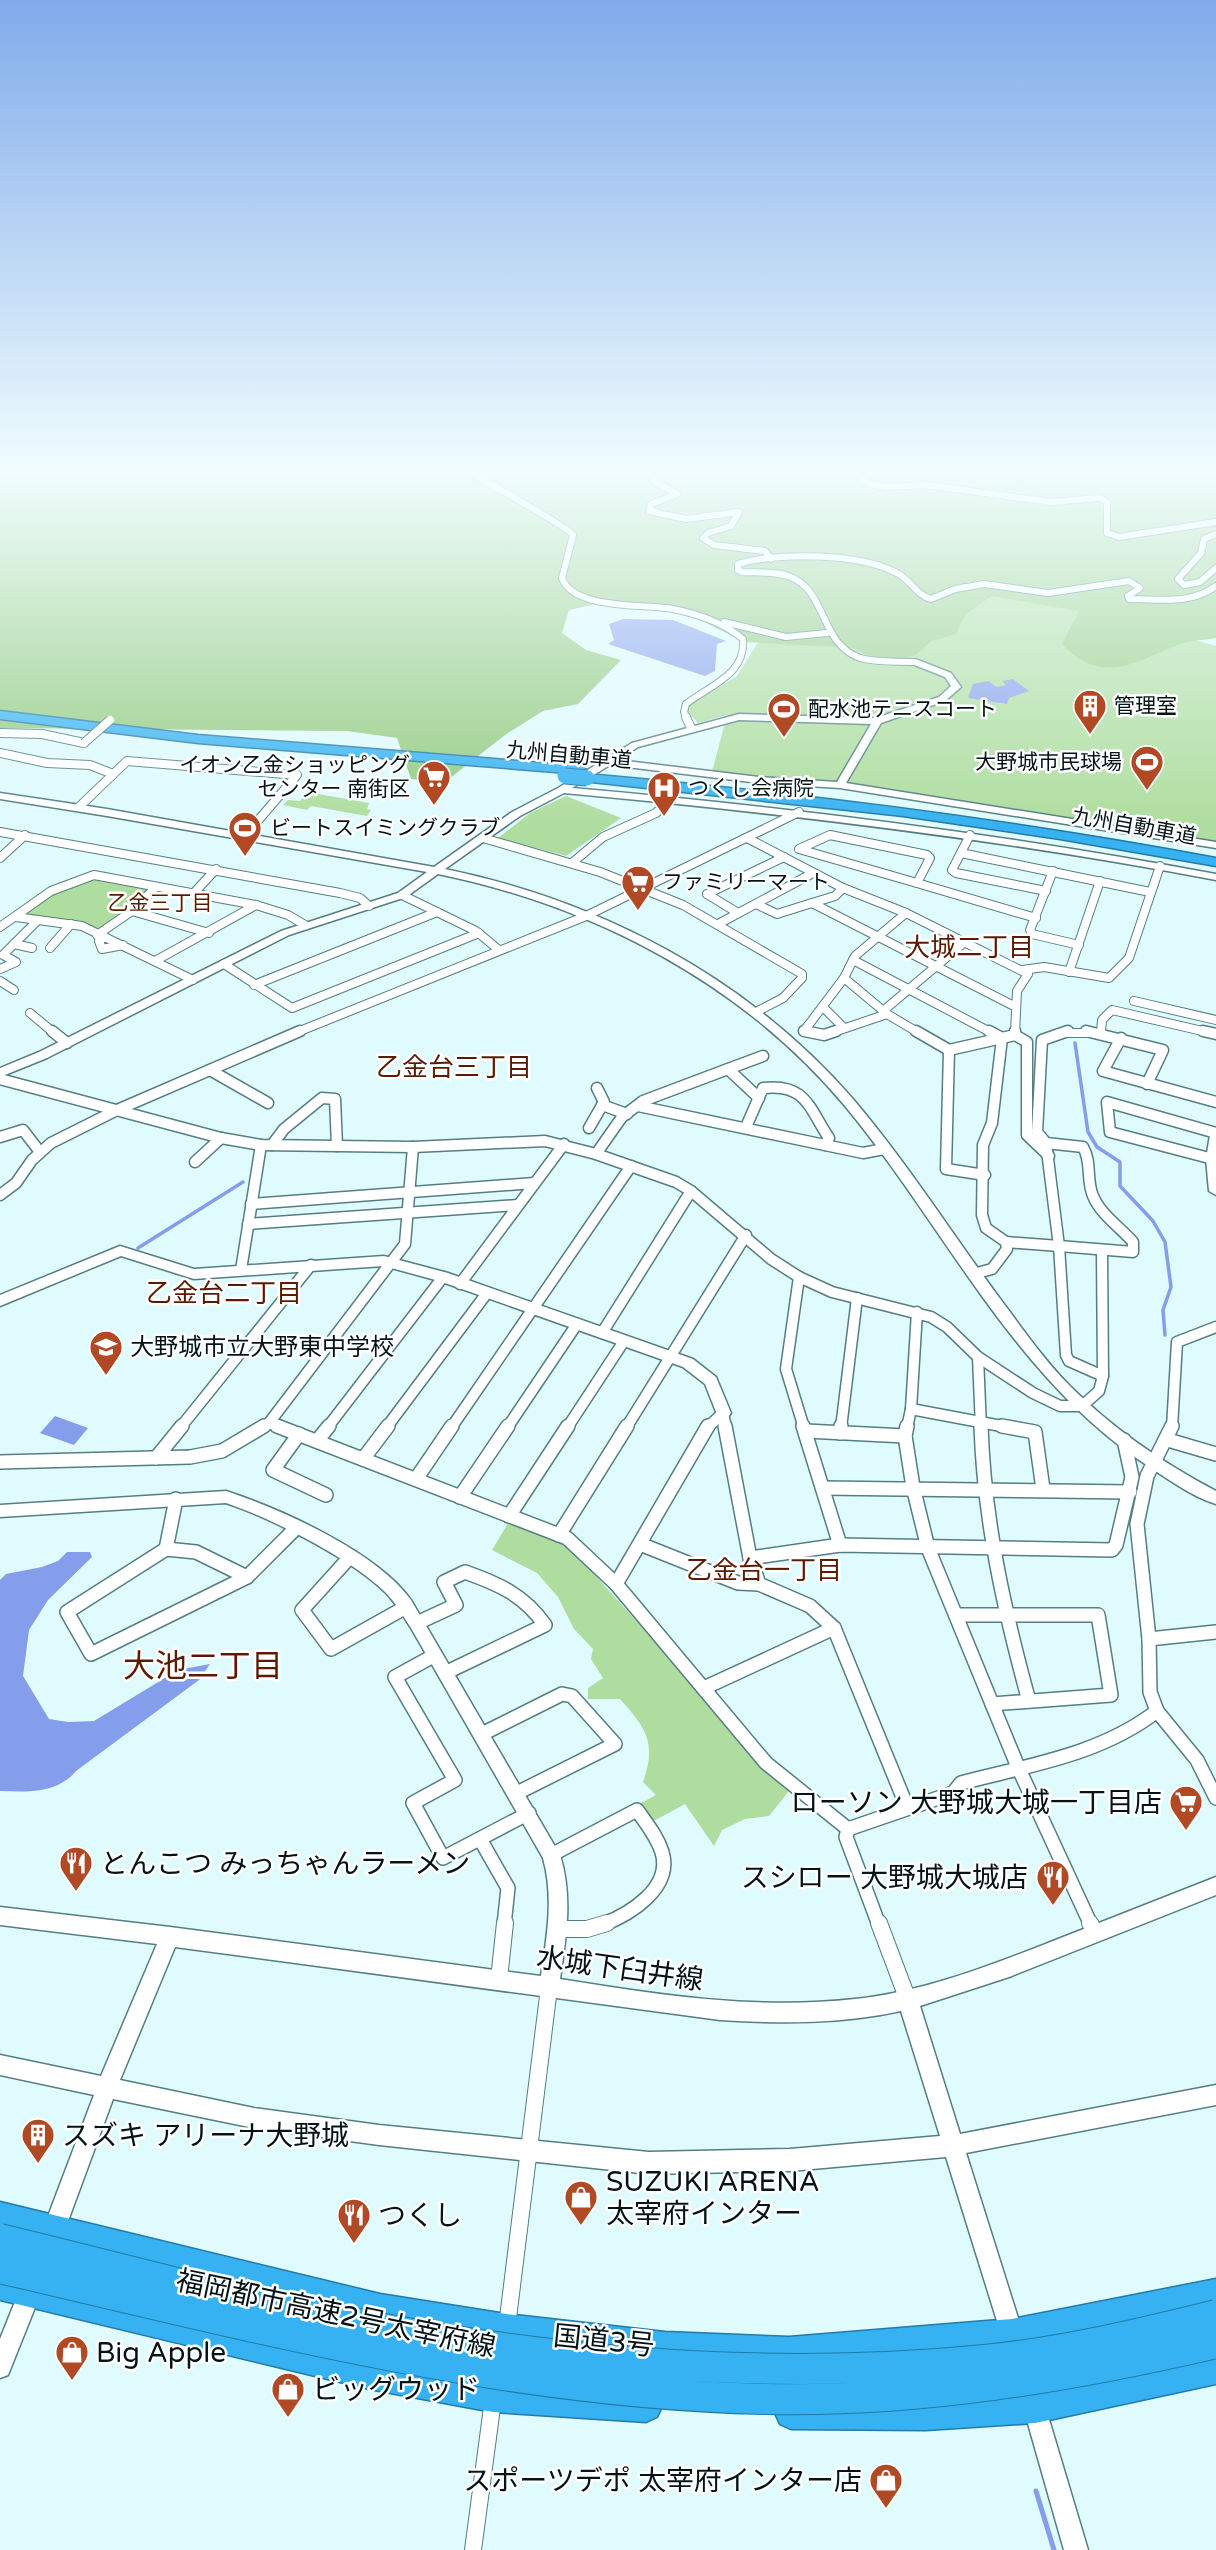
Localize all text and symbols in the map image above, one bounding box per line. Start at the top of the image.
building icon: 管理室 [1071,687,1109,736]
sports icon: 配水池テニスコート [765,690,803,739]
place label: 管理室 [1114,694,1177,719]
place label: 配水池テニスコート [808,697,997,722]
street label: 九州自動車道 [505,738,633,773]
sports icon: 大野城市民球場 [1128,743,1166,792]
place label: 大野城市民球場 [975,750,1122,775]
place label: イオン乙金ショッピング センター 南街区 [179,753,410,802]
supermarket icon: イオン乙金ショッピング センター 南街区 [415,758,453,807]
hospital icon: つくし会病院 [645,769,683,818]
place label: つくし会病院 [688,776,814,801]
street label: 九州自動車道 [1070,803,1198,850]
sports icon: ビートスイミングクラブ [226,809,264,858]
place label: ビートスイミングクラブ [270,816,501,841]
supermarket icon: ファミリーマート [619,863,657,912]
place label: ファミリーマート [662,870,830,895]
district label: 乙金三丁目 [108,891,213,916]
district label: 大城二丁目 [904,932,1034,963]
district label: 乙金台三丁目 [376,1052,532,1083]
district label: 乙金台二丁目 [146,1278,302,1309]
school or university icon: 大野城市立大野東中学校 [87,1328,125,1377]
place label: 大野城市立大野東中学校 [130,1333,394,1362]
district label: 乙金台一丁目 [686,1555,842,1586]
district label: 大池二丁目 [123,1648,283,1686]
supermarket icon: ローソン 大野城大城一丁目店 [1167,1783,1205,1832]
place label: ローソン 大野城大城一丁目店 [791,1786,1162,1820]
restaurant icon: とんこつ みっちゃんラーメン [57,1844,95,1893]
place label: とんこつ みっちゃんラーメン [100,1847,470,1881]
restaurant icon: スシロー 大野城大城店 [1034,1858,1072,1907]
place label: スシロー 大野城大城店 [741,1861,1028,1895]
street label: 水城下臼井線 [534,1940,705,1998]
building icon: スズキ アリーナ大野城 [19,2116,57,2165]
place label: スズキ アリーナ大野城 [62,2119,349,2153]
place label: SUZUKI ARENA 太宰府インター [606,2165,820,2231]
shop icon: SUZUKI ARENA 太宰府インター [562,2178,600,2227]
restaurant icon: つくし [335,2196,373,2245]
place label: つくし [378,2199,462,2233]
street label: 福岡都市高速2号太宰府線 [173,2264,499,2364]
street label: 国道3号 [552,2319,656,2363]
shop icon: Big Apple [53,2333,91,2382]
place label: Big Apple [96,2336,226,2370]
shop icon: ビッグウッド [269,2370,307,2419]
place label: ビッグウッド [312,2373,480,2407]
shop icon: スポーツデポ 太宰府インター店 [867,2461,905,2510]
place label: スポーツデポ 太宰府インター店 [463,2464,862,2498]

